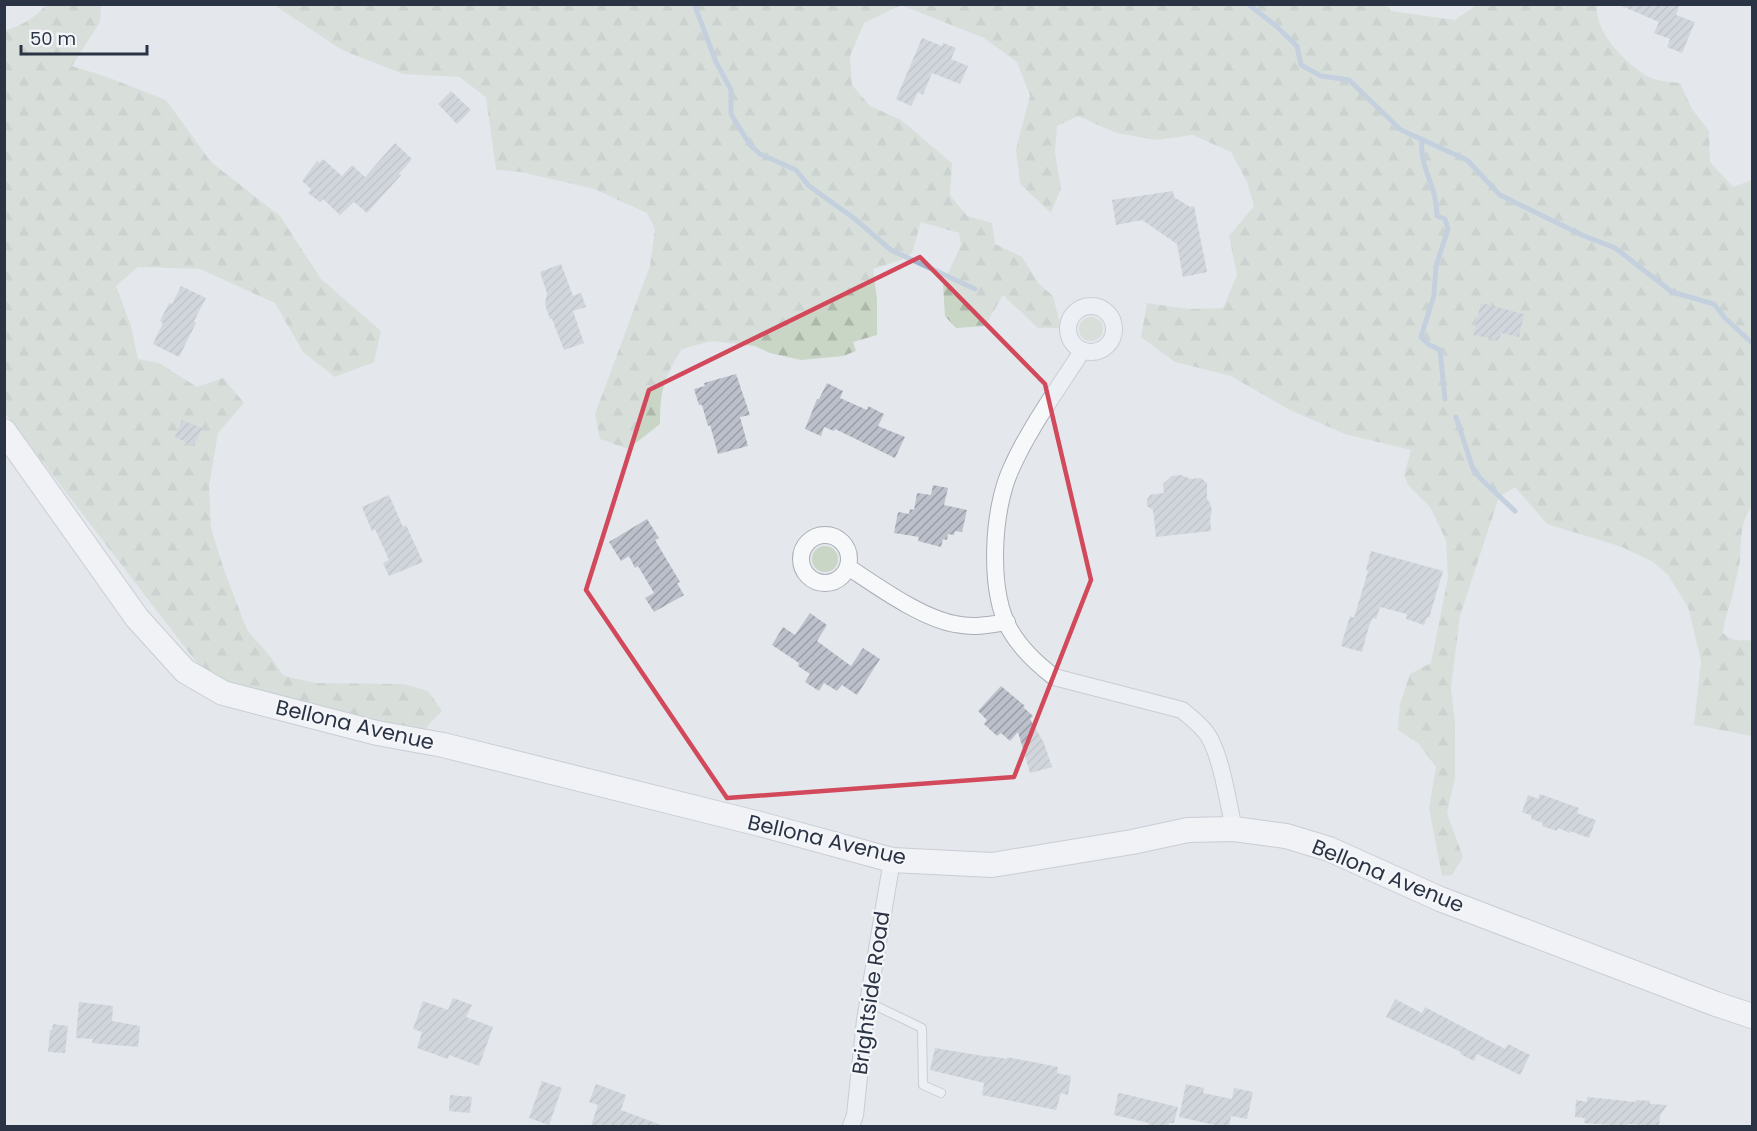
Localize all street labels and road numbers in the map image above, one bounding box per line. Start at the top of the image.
street label: Bellona Avenue [273,692,437,757]
street label: Bellona Avenue [745,807,909,872]
street label: Bellona Avenue [1308,832,1469,919]
street label: Brightside Road [845,909,896,1076]

